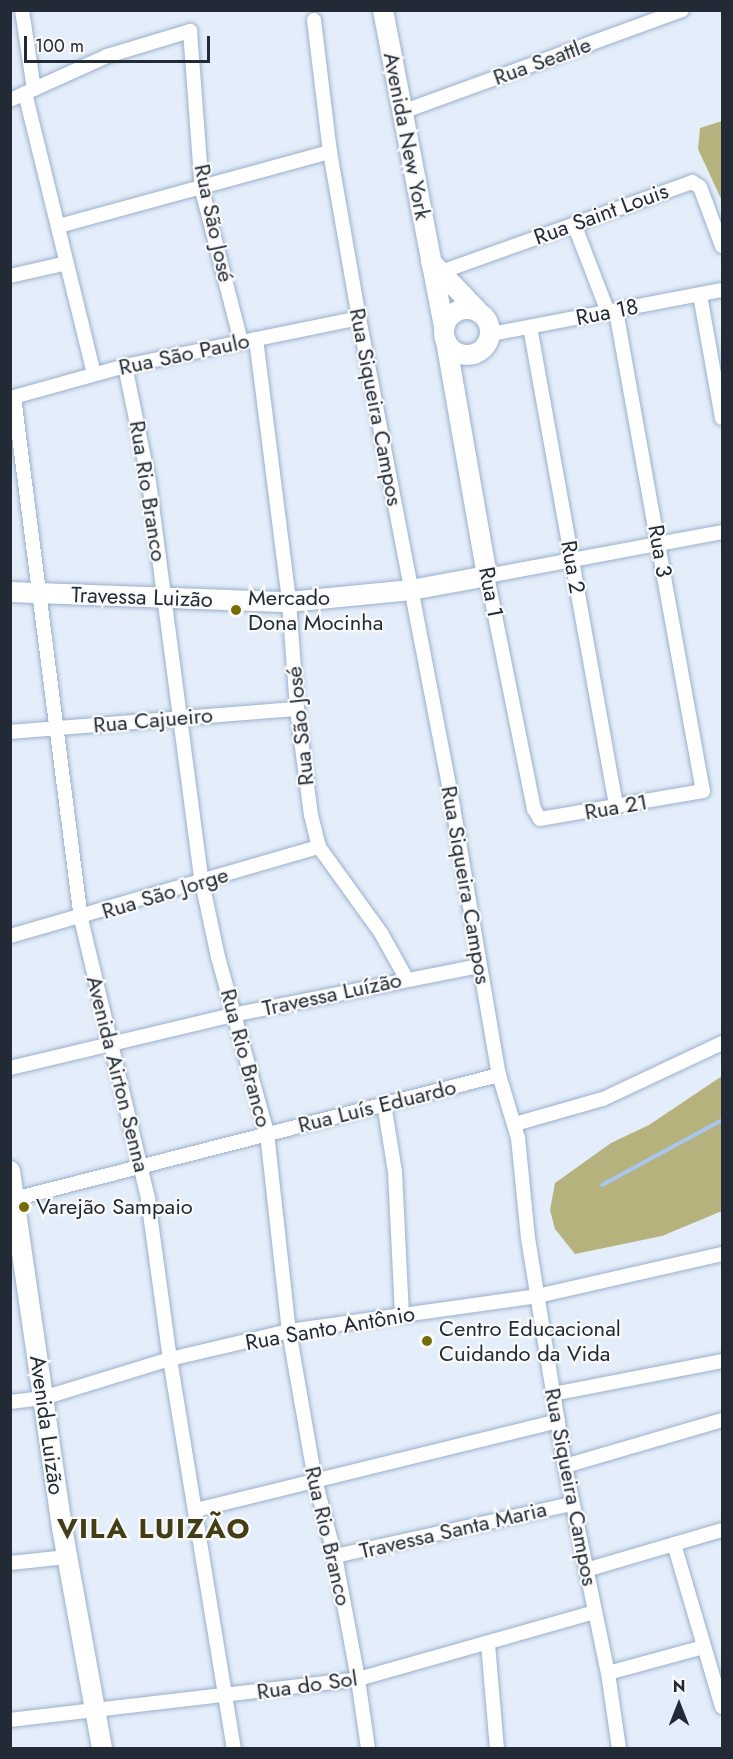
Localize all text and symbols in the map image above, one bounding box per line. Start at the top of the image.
scale bar [27,24,213,62]
street label: Rua Seattle [490,31,594,91]
text: 100 m [35,33,84,59]
street label: Avenida New York [378,50,436,222]
street label: Rua São José [189,162,239,284]
street label: Rua Saint Louis [530,178,672,250]
street label: Rua 18 [574,293,640,331]
street label: Rua Siqueira Campos [344,306,408,508]
street label: Rua São Paulo [116,327,252,381]
street label: Rua Rio Branco [124,419,172,563]
street label: Rua 3 [642,523,678,579]
street label: Rua 2 [555,538,591,596]
street label: Rua 1 [473,564,509,620]
street label: Travessa Luizão [71,581,213,613]
place label: Mercado Dona Mocinha [248,584,383,636]
marker: Mercado Dona Mocinha [229,603,243,617]
street label: Rua São José [281,665,319,787]
street label: Rua Cajueiro [92,702,214,738]
street label: Rua Siqueira Campos [436,784,496,986]
street label: Rua 21 [582,788,650,826]
street label: Rua São Jorge [99,861,231,925]
street label: Travessa Luízão [260,966,404,1022]
street label: Avenida Airton Senna [81,973,155,1175]
street label: Rua Rio Branco [215,986,277,1130]
street label: Rua Luís Eduardo [295,1074,459,1138]
place label: Varejão Sampaio [36,1194,193,1220]
marker: Varejão Sampaio [17,1200,31,1214]
street label: Rua Santo Antônio [243,1300,417,1356]
place label: Centro Educacional Cuidando da Vida [439,1315,621,1366]
marker: Centro Educacional Cuidando da Vida [420,1334,434,1348]
street label: Avenida Luizão [24,1354,70,1496]
street label: Rua Siqueira Campos [539,1386,603,1588]
street label: Rua Rio Branco [299,1464,357,1608]
street label: Travessa Santa Maria [357,1496,549,1564]
district label: VILA LUIZÃO [57,1512,251,1546]
street label: Rua do Sol [255,1665,359,1705]
north arrow [649,1675,709,1735]
text: N [673,1675,685,1698]

